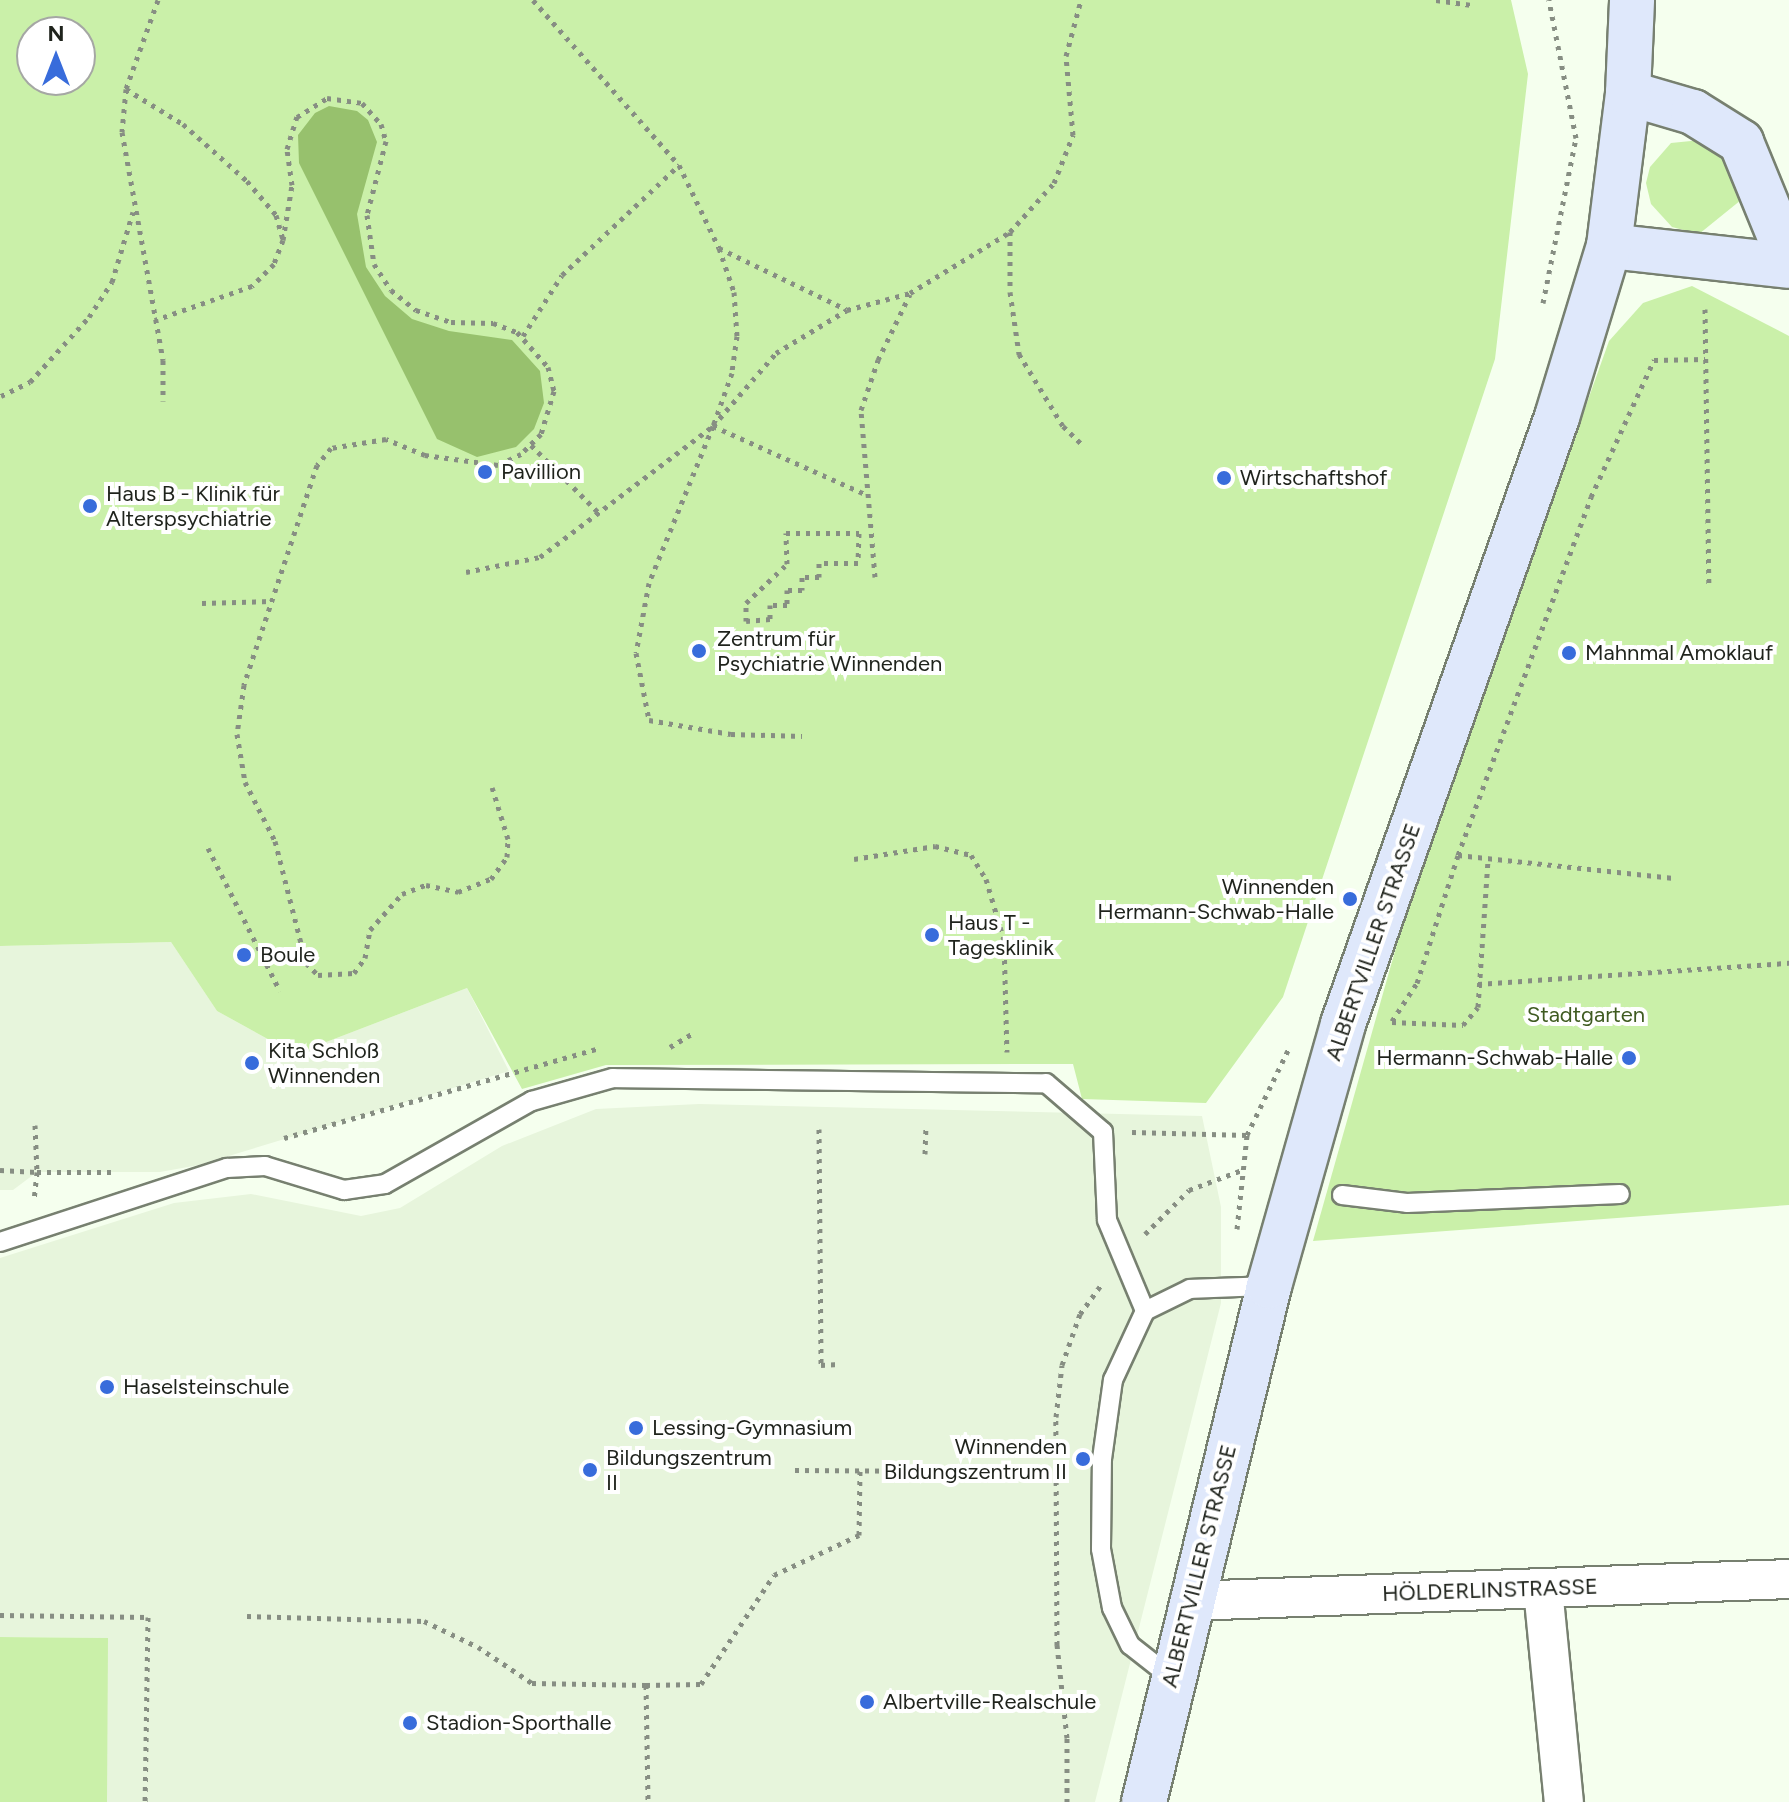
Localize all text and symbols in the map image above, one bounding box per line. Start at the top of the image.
north arrow [16,16,96,96]
text: N [47,20,65,47]
place label: Pavillion [501,459,581,485]
marker: Pavillion [476,463,494,481]
place label: Wirtschaftshof [1240,465,1387,491]
marker: Wirtschaftshof [1215,469,1233,487]
place label: Haus B - Klinik für Alterspsychiatrie [106,480,280,532]
marker: Haus B - Klinik für Alterspsychiatrie [81,497,99,515]
place label: Zentrum für Psychiatrie Winnenden [717,625,942,676]
marker: Zentrum für Psychiatrie Winnenden [688,640,710,662]
place label: Mahnmal Amoklauf [1585,640,1773,666]
marker: Mahnmal Amoklauf [1560,644,1578,662]
street label: ALBERTVILLER STRASSE [1320,820,1426,1064]
place label: Winnenden Hermann-Schwab-Halle [1097,873,1334,924]
marker: Winnenden Hermann-Schwab-Halle [1341,890,1359,908]
place label: Haus T - Tagesklinik [948,909,1054,960]
marker: Haus T - Tagesklinik [923,926,941,944]
place label: Boule [260,942,315,968]
marker: Boule [235,946,253,964]
park label: Stadtgarten [1527,1002,1645,1028]
place label: Kita Schloß Winnenden [268,1037,380,1088]
place label: Hermann-Schwab-Halle [1376,1045,1613,1071]
marker: Hermann-Schwab-Halle [1620,1049,1638,1067]
marker: Kita Schloß Winnenden [243,1054,261,1072]
place label: Haselsteinschule [123,1374,289,1400]
marker: Haselsteinschule [98,1378,116,1396]
place label: Lessing-Gymnasium [652,1415,852,1441]
marker: Lessing-Gymnasium [627,1419,645,1437]
place label: Winnenden Bildungszentrum II [884,1433,1067,1484]
street label: ALBERTVILLER STRASSE [1156,1442,1242,1690]
place label: Bildungszentrum II [606,1444,772,1496]
marker: Winnenden Bildungszentrum II [1074,1450,1092,1468]
marker: Bildungszentrum II [581,1461,599,1479]
street label: HÖLDERLINSTRASSE [1382,1573,1598,1607]
place label: Albertville-Realschule [883,1689,1096,1715]
marker: Albertville-Realschule [858,1693,876,1711]
place label: Stadion-Sporthalle [426,1710,611,1736]
marker: Stadion-Sporthalle [401,1714,419,1732]

